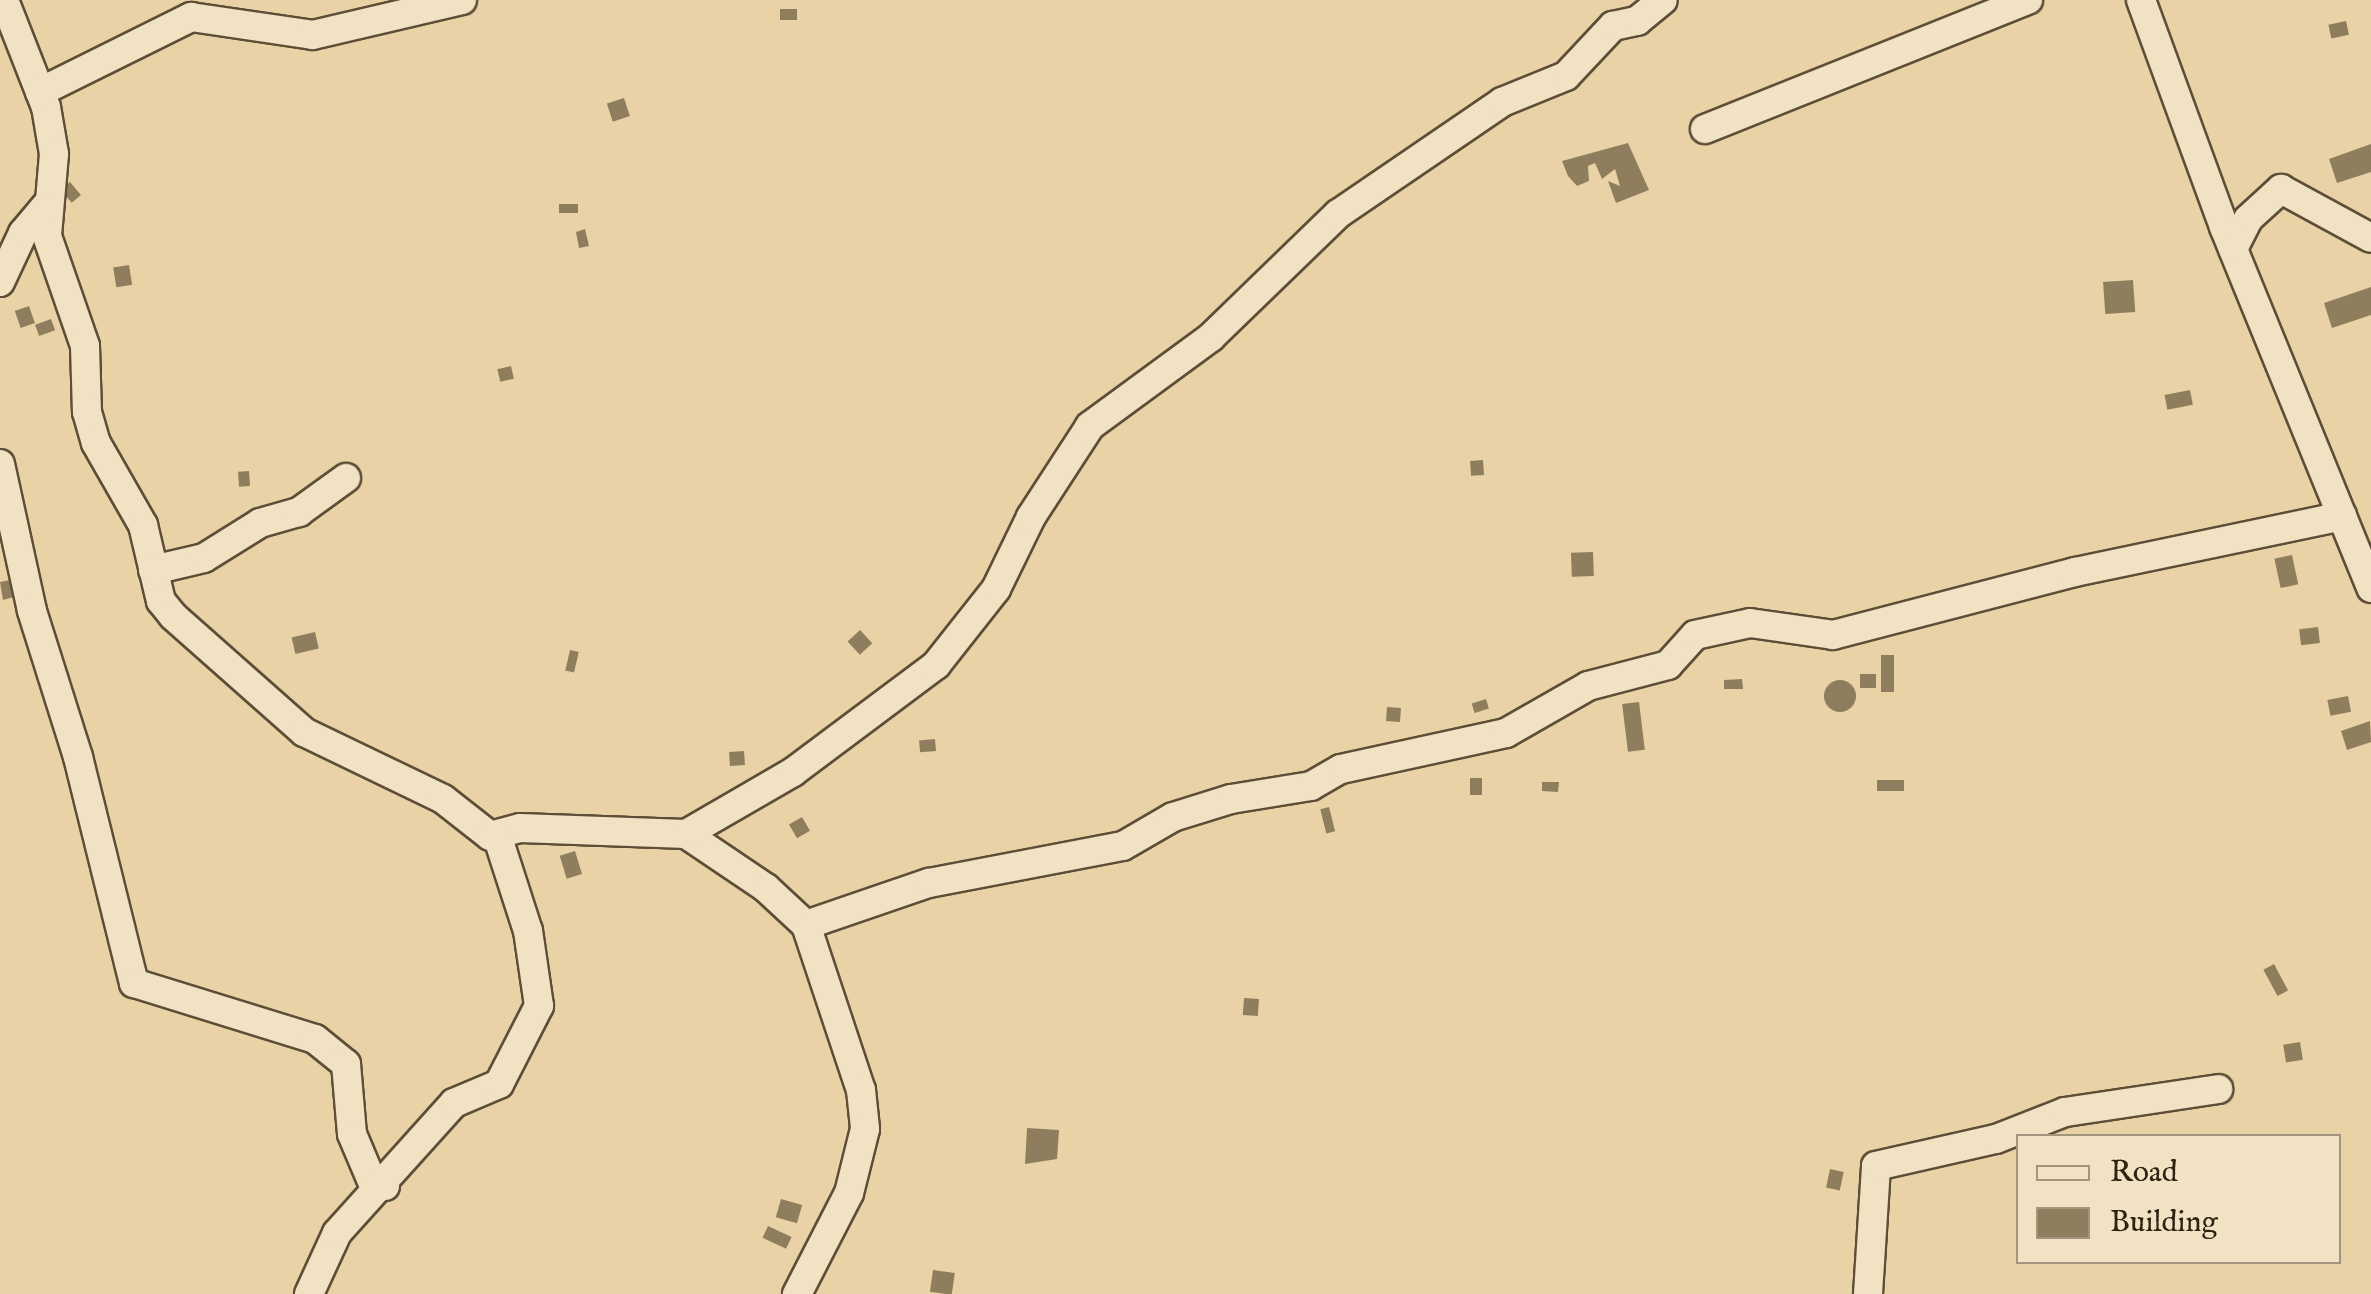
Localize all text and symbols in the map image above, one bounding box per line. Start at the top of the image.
legend [2016,1134,2341,1264]
text: Road [2110,1154,2178,1192]
text: Building [2110,1204,2218,1242]

